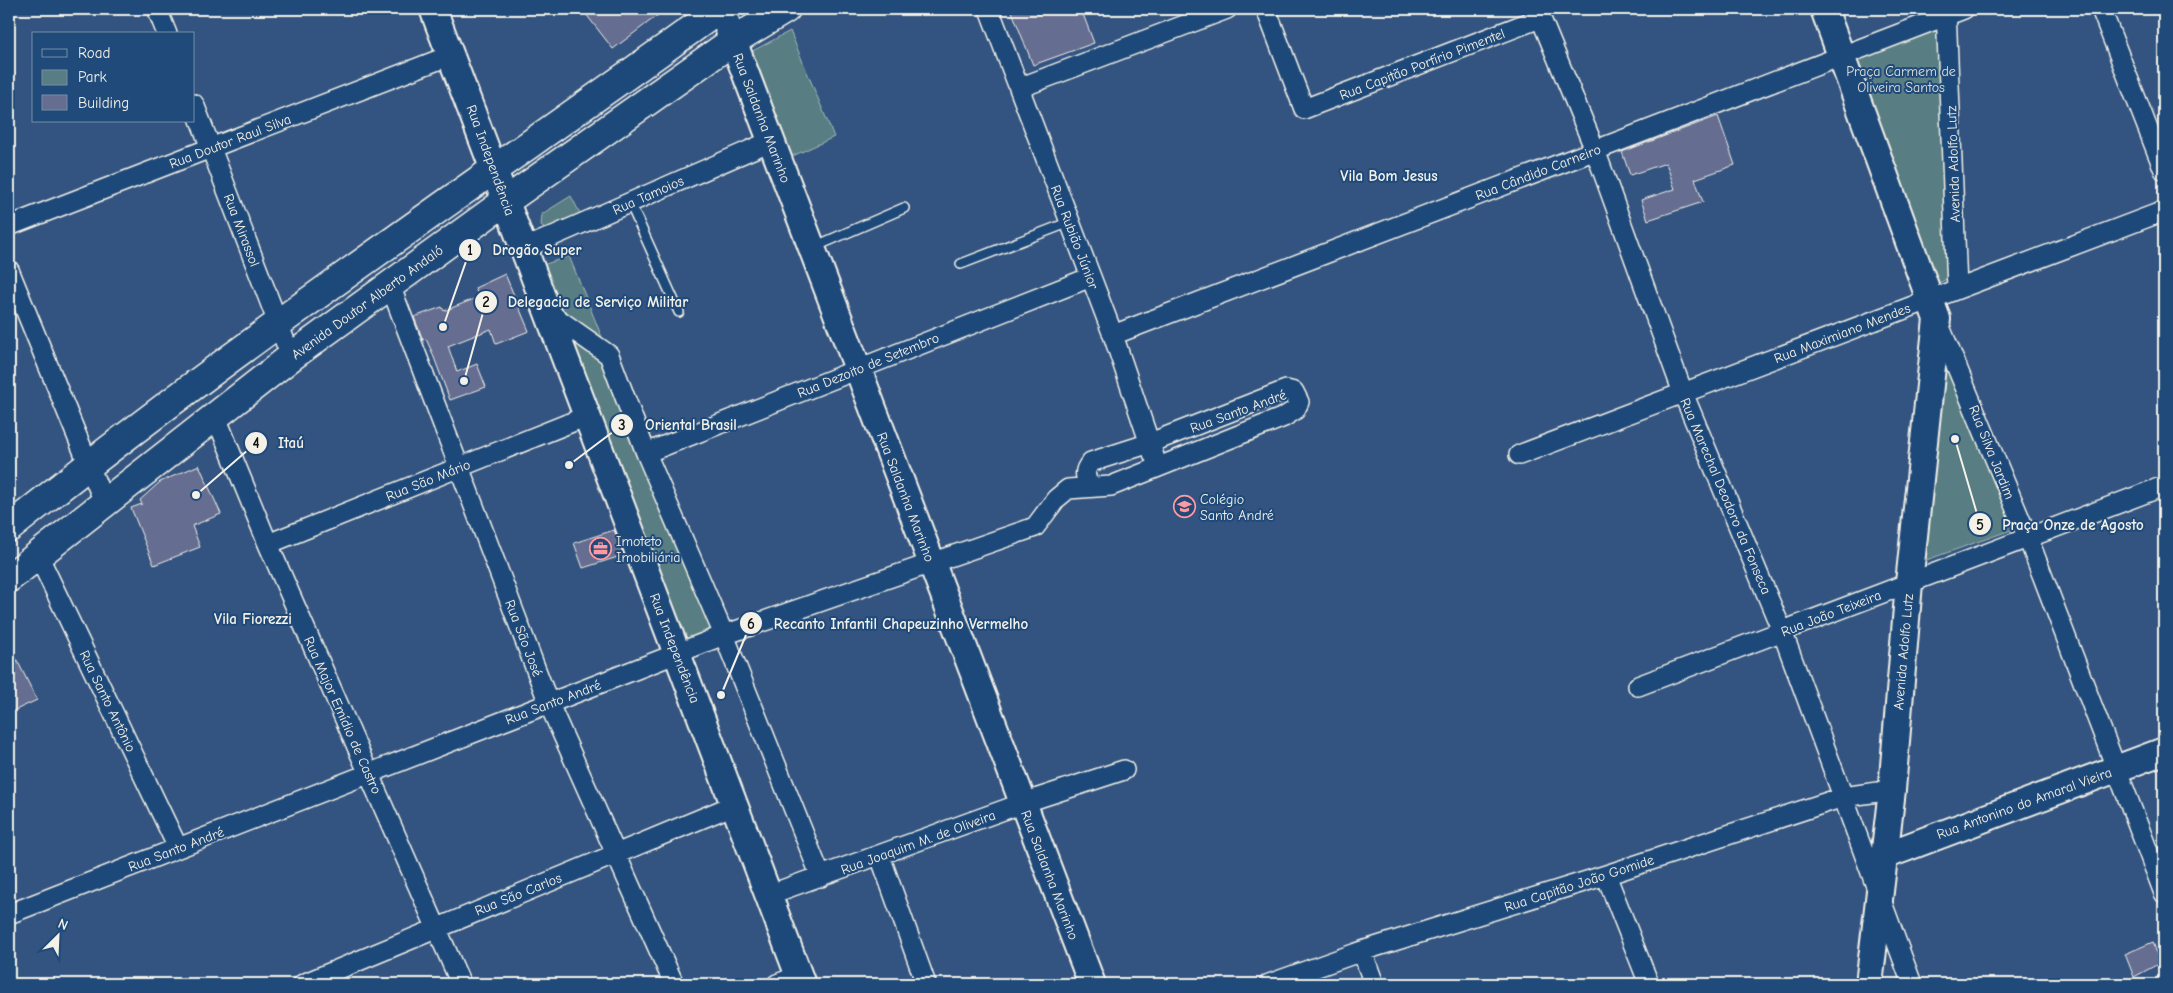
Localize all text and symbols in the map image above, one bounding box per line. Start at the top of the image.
street label: Rua Capitão Porfírio Pimentel [1337,25,1507,104]
legend [32,32,195,122]
text: Road [78,44,110,62]
street label: Rua Saldanha Marinho [729,51,794,185]
park label: Praça Carmem de Oliveira Santos [1846,63,1956,96]
text: Park [78,68,107,86]
text: Building [78,94,129,112]
street label: Rua Independência [463,102,518,218]
street label: Avenida Adolfo Lutz [1943,105,1964,223]
street label: Rua Doutor Raul Silva [167,110,293,173]
street label: Rua Cândido Carneiro [1473,141,1603,204]
district label: Vila Bom Jesus [1340,167,1438,185]
street label: Rua Tamoios [610,172,687,219]
street label: Rua Rubião Júnior [1047,183,1102,292]
street label: Rua Mirassol [220,191,263,269]
callout: Drogão Super [458,235,592,265]
text: 1 [467,241,473,259]
text: Drogão Super [492,241,582,259]
street label: Avenida Doutor Alberto Andaló [288,242,447,363]
callout: Delegacia de Serviço Militar [473,287,699,317]
text: 2 [482,293,490,311]
text: Delegacia de Serviço Militar [508,293,688,311]
street label: Rua Maximiano Mendes [1772,300,1913,367]
street label: Rua Dezoito de Setembro [795,329,942,402]
street label: Rua Santo André [1188,386,1289,437]
street label: Rua Marechal Deodoro da Fonseca [1676,395,1775,597]
street label: Rua Silva Jardim [1965,403,2018,502]
callout: Oriental Brasil [610,410,746,440]
text: 3 [618,416,626,434]
text: Oriental Brasil [645,416,737,434]
callout: Itaú [243,428,314,458]
street label: Rua Saldanha Marinho [873,430,938,564]
text: 4 [252,434,260,452]
text: Itaú [278,434,304,452]
street label: Rua São Mário [383,456,473,505]
place label: Colégio Santo André [1200,491,1274,524]
school or university icon: Colégio Santo André [1172,495,1196,519]
callout: Praça Onze de Agosto [1967,509,2154,539]
text: 5 [1976,516,1984,534]
text: Praça Onze de Agosto [2002,516,2144,534]
place label: Imoteto Imobiliária [616,533,681,566]
office icon: Imoteto Imobiliária [588,537,612,561]
street label: Rua João Teixeira [1779,587,1884,640]
street label: Rua Independência [646,591,703,706]
street label: Avenida Adolfo Lutz [1890,593,1917,711]
street label: Rua São José [501,597,546,679]
callout: Recanto Infantil Chapeuzinho Vermelho [739,608,1038,638]
district label: Vila Fiorezzi [214,610,292,628]
text: 6 [747,615,755,633]
text: Recanto Infantil Chapeuzinho Vermelho [774,615,1028,633]
street label: Rua Major Emídio de Castro [300,634,385,797]
street label: Rua Santo Antônio [76,648,140,755]
street label: Rua Santo André [503,676,603,729]
street label: Rua Antonino do Amaral Vieira [1934,764,2114,843]
street label: Rua Joaquim M. de Oliveira [838,807,998,878]
street label: Rua Saldanha Marinho [1017,808,1082,942]
street label: Rua Santo André [126,823,226,876]
street label: Rua Capitão João Gomide [1502,851,1656,916]
street label: Rua São Carlos [472,869,564,920]
north arrow [32,910,82,960]
text: N [55,915,71,934]

